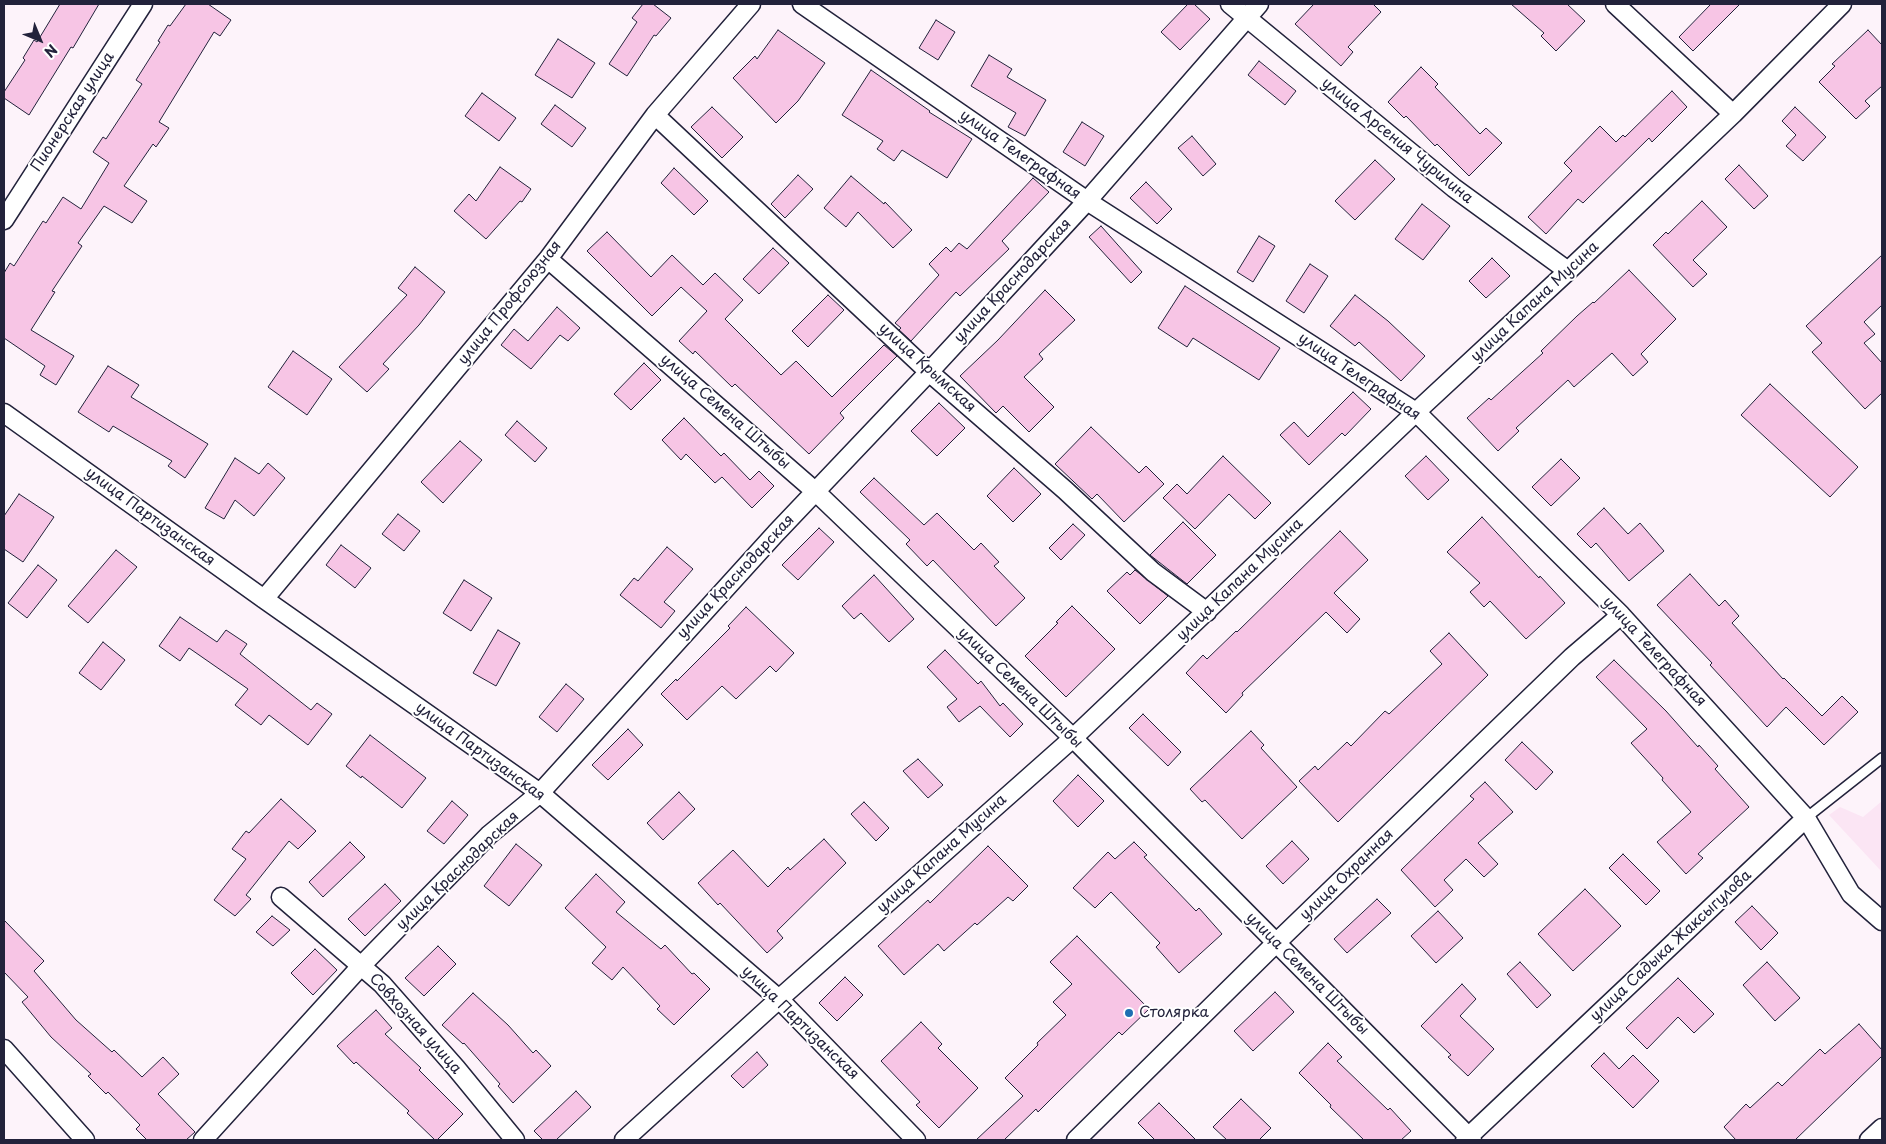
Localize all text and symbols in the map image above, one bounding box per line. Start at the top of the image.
north arrow [15,15,65,65]
text: N [40,40,62,62]
street label: Пионерская улица [28,49,118,175]
street label: улица Арсения Чурилина [1318,74,1476,208]
street label: улица Телеграфная [956,106,1084,204]
street label: улица Краснодарская [951,215,1075,347]
street label: улица Профсоюзная [454,237,566,369]
street label: улица Капана Мусина [1467,238,1603,366]
street label: улица Крымская [875,320,979,416]
street label: улица Телеграфная [1294,329,1424,425]
street label: улица Семена Штыбы [656,351,794,473]
street label: улица Партизанская [82,464,218,570]
street label: улица Краснодарская [674,511,798,643]
street label: улица Капана Мусина [1173,515,1307,645]
street label: улица Телеграфная [1598,593,1710,711]
street label: улица Семена Штыбы [954,624,1086,752]
street label: улица Партизанская [412,699,548,805]
street label: улица Капана Мусина [873,791,1011,917]
street label: улица Краснодарская [393,808,523,934]
street label: улица Охранная [1296,826,1398,924]
street label: улица Садыка Жаксыгулова [1587,867,1755,1025]
street label: улица Семена Штыбы [1242,909,1372,1039]
street label: улица Партизанская [738,962,862,1084]
street label: Совхозная улица [365,970,465,1078]
place label: Столярка [1139,1004,1209,1022]
marker: Столярка [1123,1007,1135,1019]

